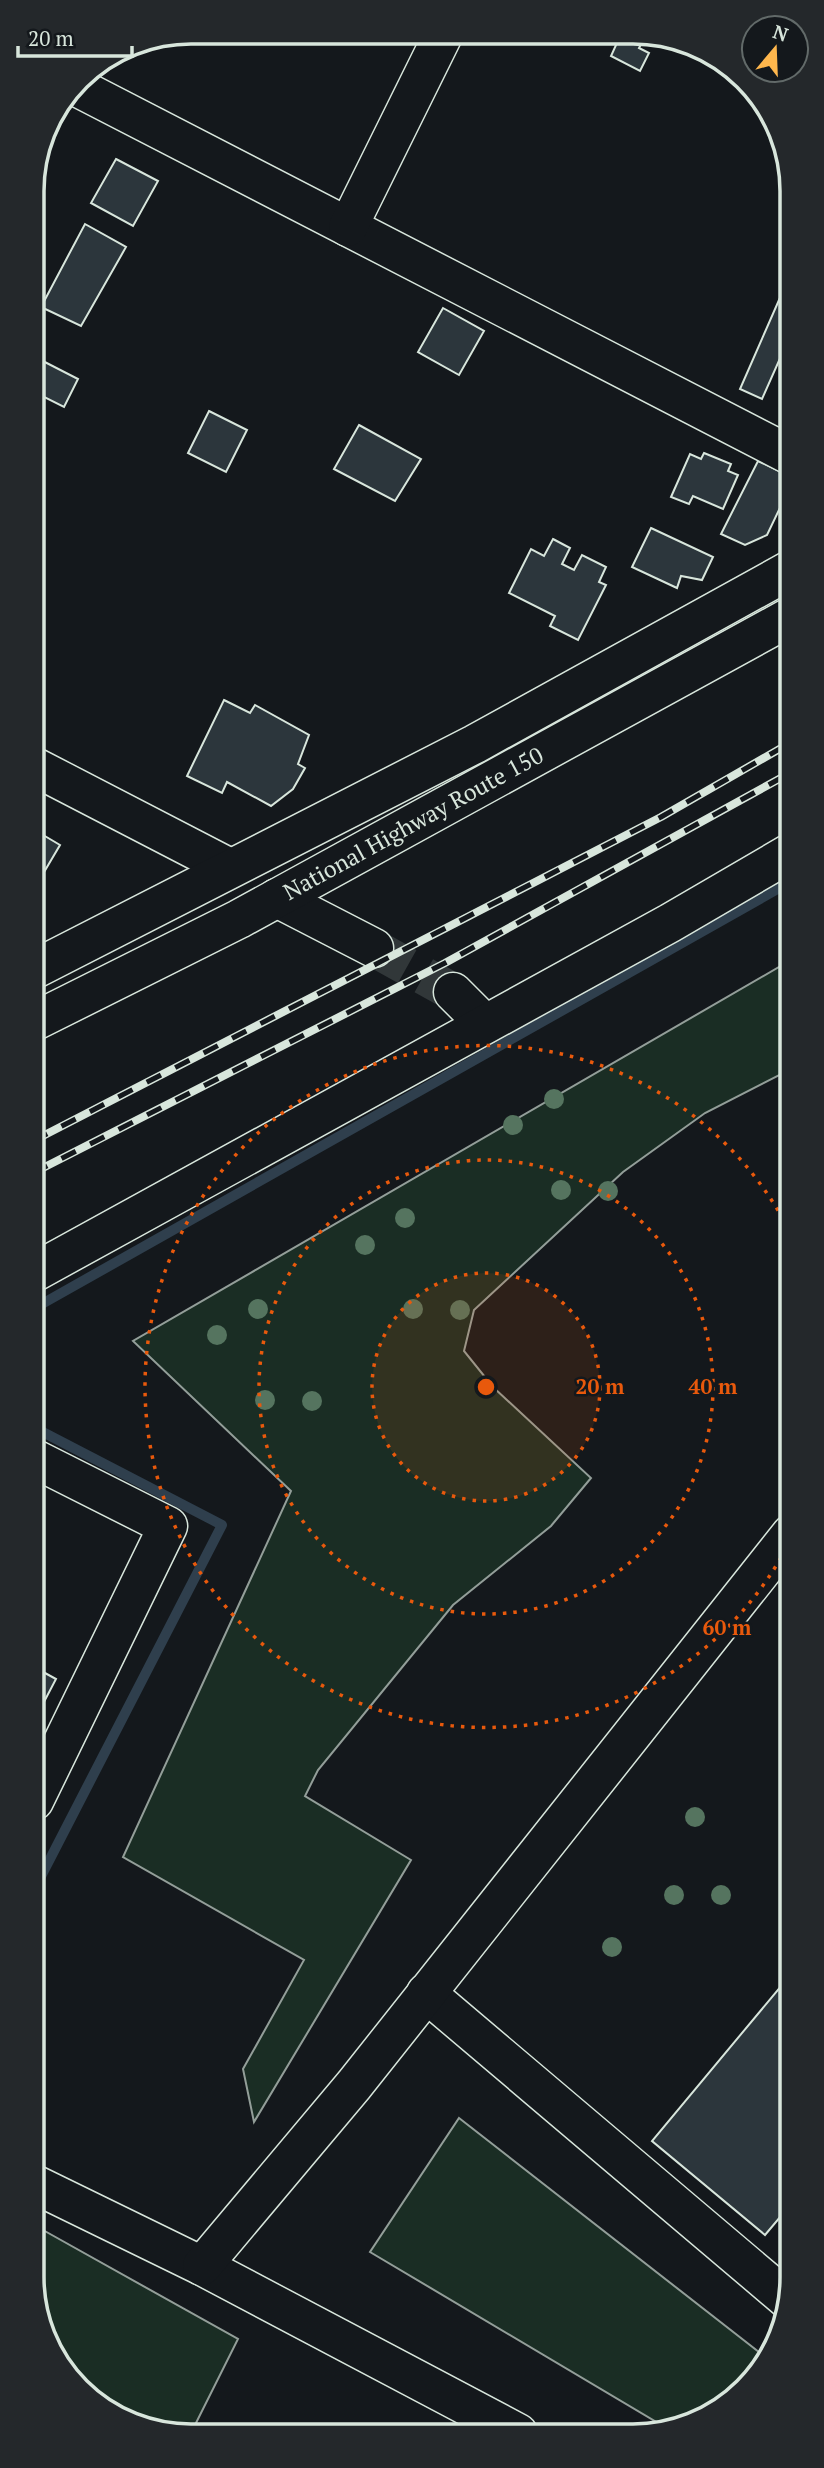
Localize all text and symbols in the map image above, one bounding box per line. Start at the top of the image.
scale bar [18,14,131,58]
north arrow [740,14,810,84]
text: N [770,18,792,47]
text: 20 m [28,24,74,52]
street label: National Highway Route 150 [277,739,549,907]
text: 20 m [576,1372,625,1400]
text: 40 m [689,1372,738,1400]
centre of rings [474,1375,498,1399]
text: 60 m [703,1613,752,1641]

